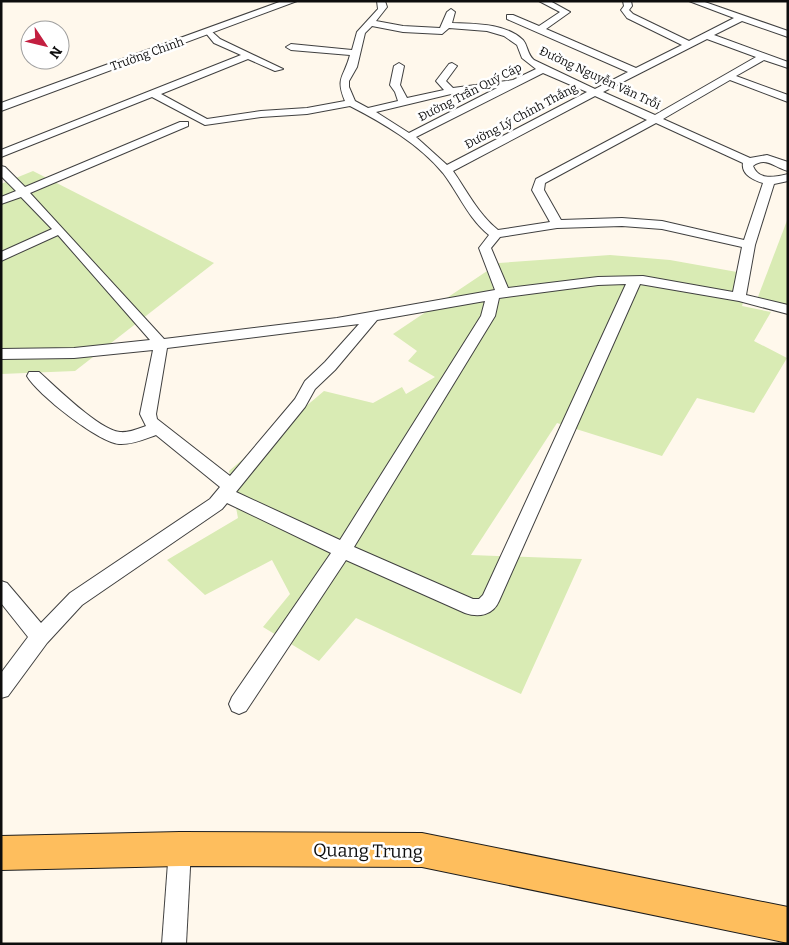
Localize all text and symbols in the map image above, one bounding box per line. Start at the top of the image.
north arrow [20,20,70,70]
street label: Trường Chinh [109,34,186,74]
text: N [45,43,65,62]
street label: Đường Nguyễn Văn Trỗi [537,44,663,112]
street label: Đường Trần Quý Cáp [416,59,524,124]
street label: Đường Lý Chính Thắng [462,79,580,152]
street label: Quang Trung [313,839,423,863]

